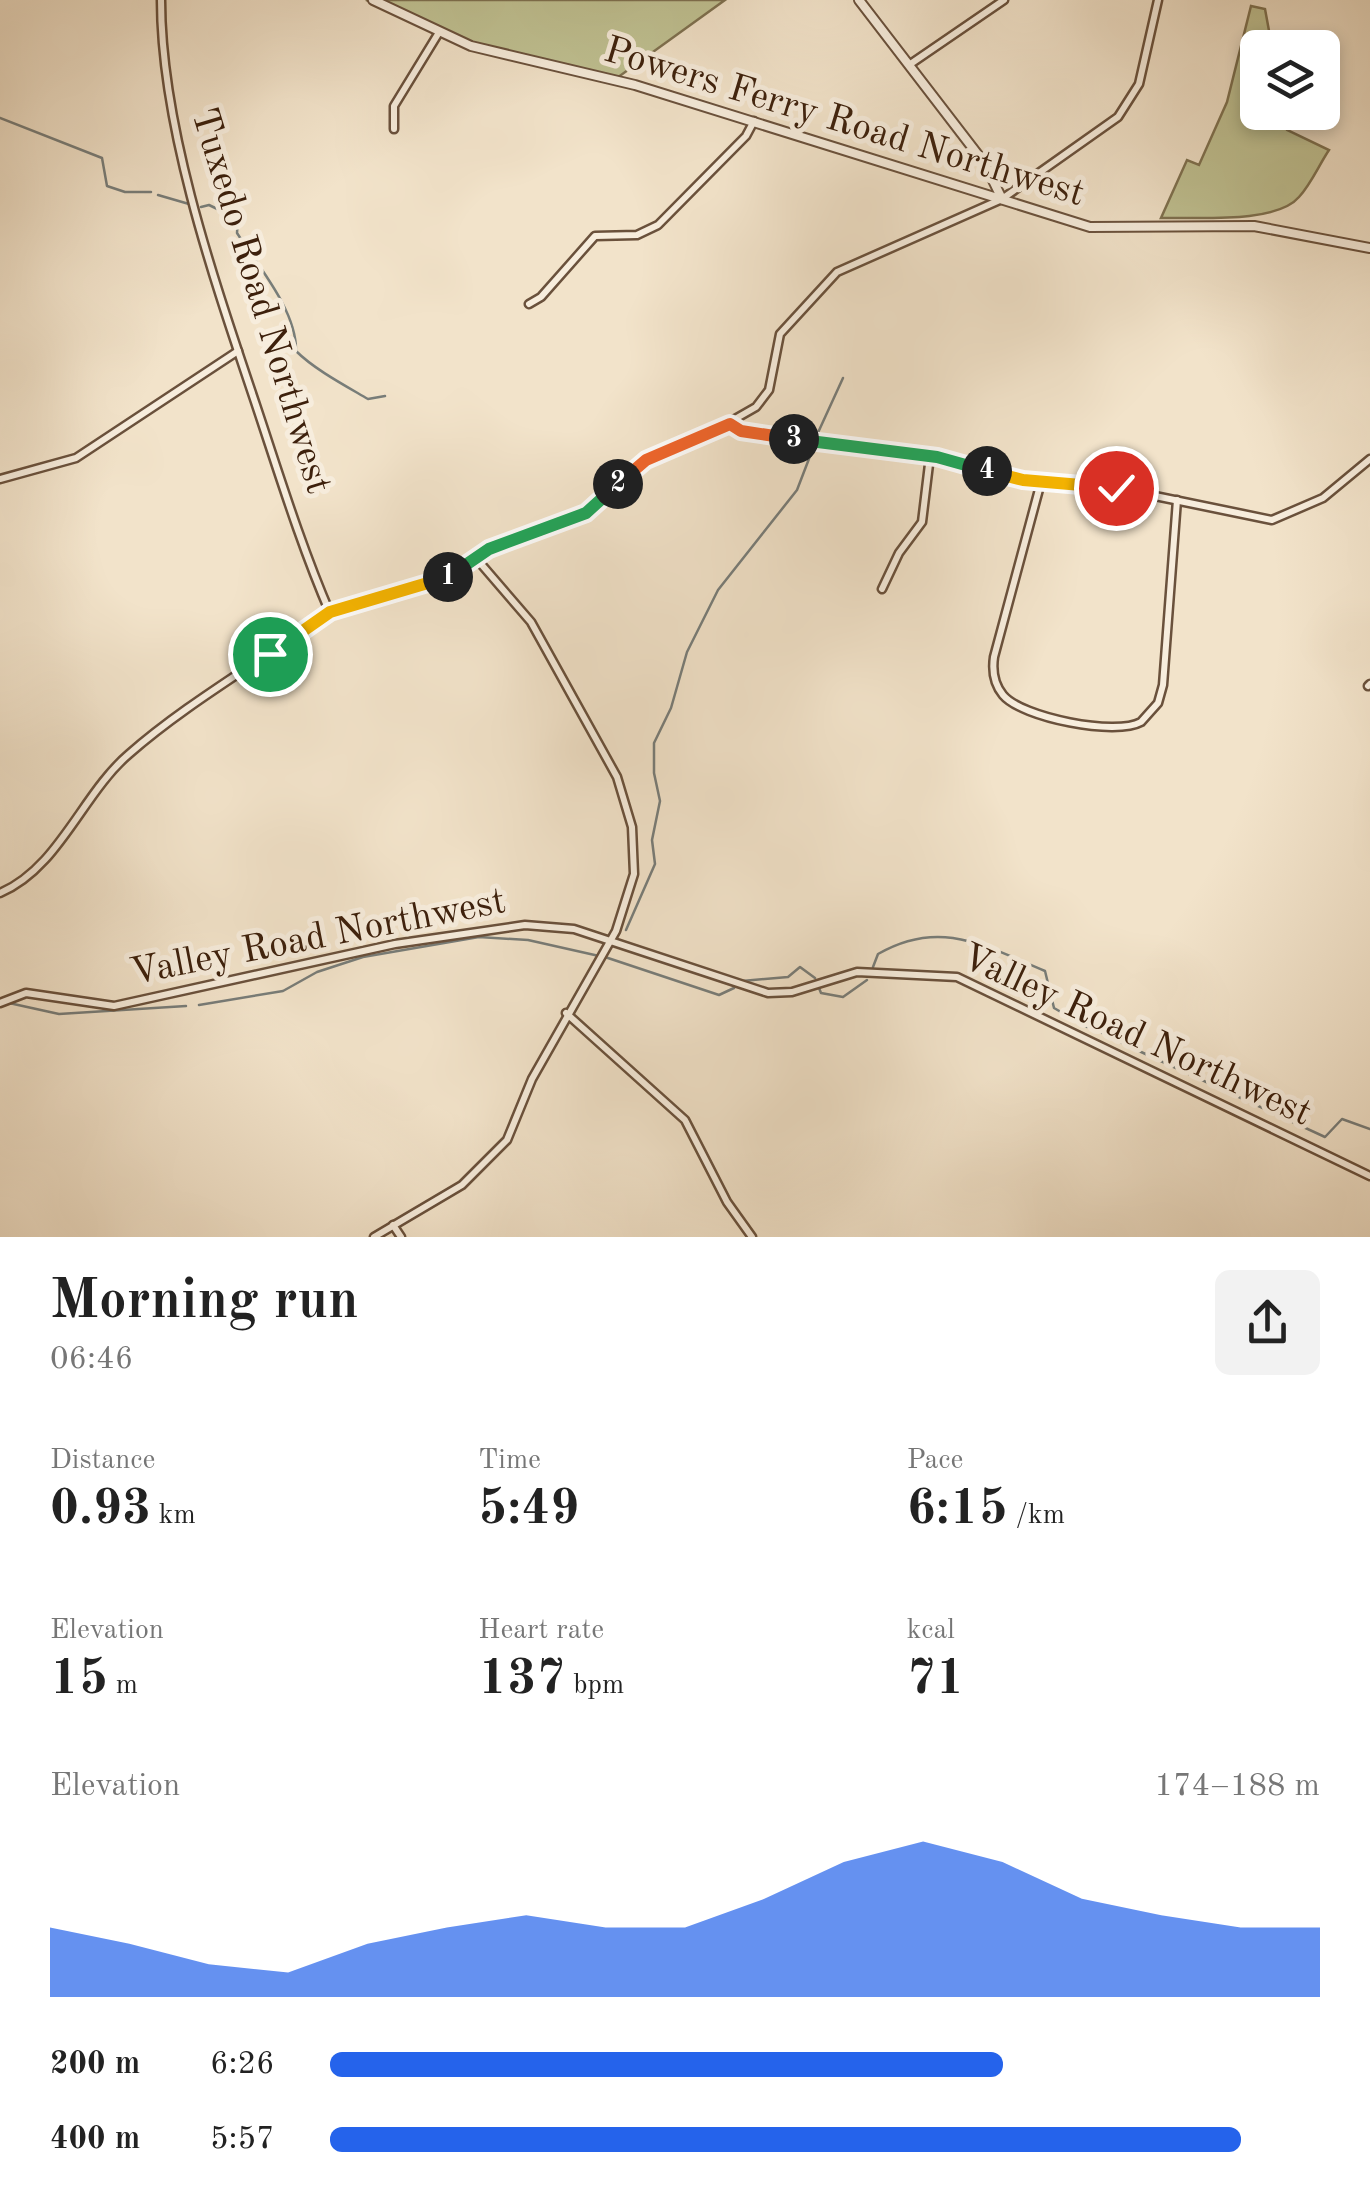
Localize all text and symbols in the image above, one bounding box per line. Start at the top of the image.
map controls [1240,30,1340,130]
button: layers [1240,30,1340,130]
street label: Powers Ferry Road Northwest [599,32,1089,214]
street label: Tuxedo Road Northwest [183,104,337,498]
pin: 3 [769,414,819,464]
text: 3 [786,425,802,453]
pin: 4 [962,446,1012,496]
pin [1074,446,1159,531]
text: 4 [979,457,995,485]
pin: 2 [593,459,643,509]
icon: check [1089,461,1144,516]
text: 2 [610,470,626,498]
pin: 1 [423,552,473,602]
text: 1 [440,563,456,591]
pin [228,612,313,697]
icon: arrive [243,627,298,682]
street label: Valley Road Northwest [127,883,509,993]
street label: Valley Road Northwest [955,938,1317,1134]
button: share [1215,1270,1320,1375]
text: Morning run [50,1275,359,1330]
text: 06:46 [50,1344,133,1376]
text: Distance [50,1447,155,1475]
text: Time [478,1447,541,1475]
text: Pace [907,1447,963,1475]
text: 0.93 [50,1485,151,1535]
text: 5:49 [478,1485,579,1535]
text: 6:15 [907,1485,1008,1535]
text: km [151,1502,196,1530]
text: /km [1008,1502,1065,1530]
text: Elevation [50,1617,164,1645]
text: Heart rate [478,1617,604,1645]
text: kcal [907,1617,955,1645]
text: 15 [50,1655,108,1705]
text: 137 [478,1655,565,1705]
text: 71 [907,1655,965,1705]
text: m [108,1672,138,1700]
text: bpm [565,1672,624,1700]
text: Elevation [50,1771,180,1803]
text: 174–188 m [1154,1771,1320,1803]
text: 200 m [50,2049,140,2081]
text: 6:26 [210,2049,275,2081]
text: 400 m [50,2124,140,2156]
text: 5:57 [210,2124,275,2156]

